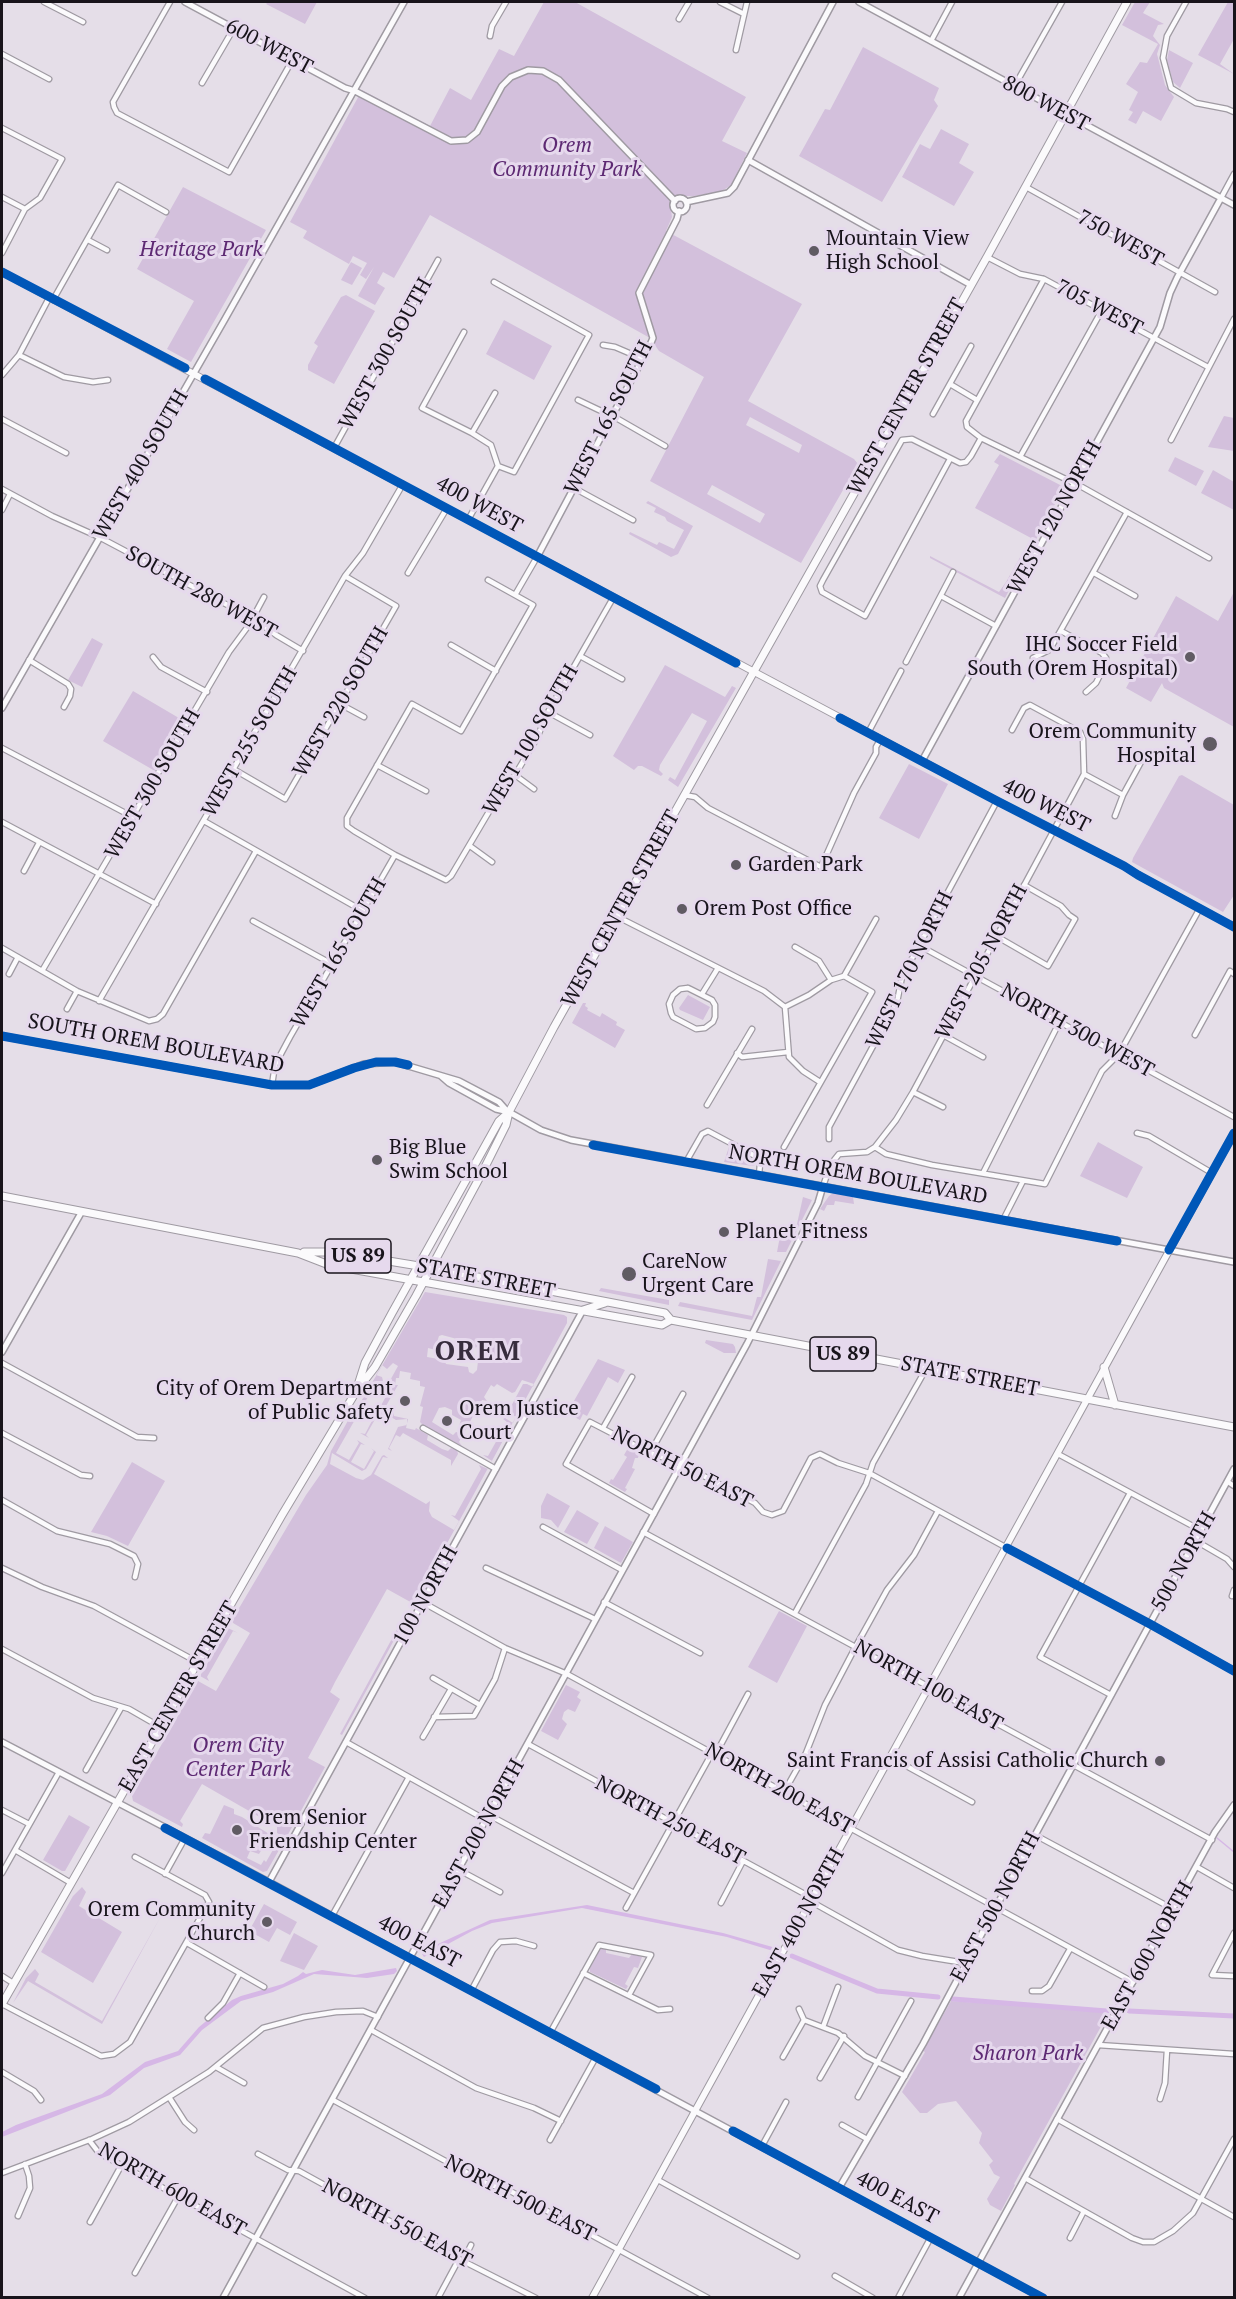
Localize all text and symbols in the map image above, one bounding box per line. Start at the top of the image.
street label: 600 WEST [221,14,317,80]
street label: 800 WEST [998,71,1094,137]
park label: Orem Community Park [492,133,642,183]
street label: 750 WEST [1072,205,1168,273]
place label: Mountain View High School [826,226,969,276]
park label: Heritage Park [139,237,263,263]
marker: Mountain View High School [807,244,821,258]
street label: WEST 300 SOUTH [334,274,438,434]
street label: 705 WEST [1051,275,1147,341]
street label: WEST CENTER STREET [842,294,972,500]
street label: WEST 165 SOUTH [559,337,659,499]
street label: WEST 400 SOUTH [88,385,194,545]
street label: WEST 120 NORTH [1002,437,1108,599]
street label: 400 WEST [431,471,527,539]
street label: SOUTH 280 WEST [121,541,281,645]
street label: WEST 220 SOUTH [288,622,394,782]
place label: IHC Soccer Field South (Orem Hospital) [967,632,1178,682]
marker: IHC Soccer Field South (Orem Hospital) [1183,650,1197,664]
street label: WEST 100 SOUTH [478,660,584,820]
street label: WEST 255 SOUTH [197,662,303,822]
street label: WEST 300 SOUTH [100,704,206,864]
place label: Orem Community Hospital [1029,719,1196,769]
marker: Orem Community Hospital [1201,735,1219,753]
street label: 400 WEST [998,773,1094,839]
street label: WEST CENTER STREET [556,806,686,1012]
place label: Garden Park [748,852,863,878]
marker: Garden Park [729,858,743,872]
street label: WEST 165 SOUTH [286,873,392,1033]
street label: WEST 205 NORTH [931,880,1033,1044]
street label: WEST 170 NORTH [861,887,959,1053]
place label: Orem Post Office [694,896,852,922]
marker: Orem Post Office [675,902,689,916]
street label: NORTH 300 WEST [996,978,1158,1084]
street label: SOUTH OREM BOULEVARD [26,1009,286,1079]
place label: Big Blue Swim School [389,1135,508,1185]
street label: NORTH OREM BOULEVARD [727,1140,989,1210]
marker: Big Blue Swim School [370,1153,384,1167]
place label: Planet Fitness [736,1219,868,1245]
marker: Planet Fitness [717,1225,731,1239]
road number: US 89 [325,1239,391,1273]
place label: CareNow Urgent Care [642,1249,754,1299]
street label: STATE STREET [415,1253,557,1305]
marker: CareNow Urgent Care [620,1265,638,1283]
district label: OREM [435,1336,521,1368]
road number: US 89 [810,1337,876,1371]
street label: STATE STREET [899,1351,1041,1403]
place label: City of Orem Department of Public Safety [156,1376,393,1426]
marker: City of Orem Department of Public Safety [398,1394,412,1408]
place label: Orem Justice Court [459,1396,579,1446]
marker: Orem Justice Court [440,1414,454,1428]
street label: NORTH 50 EAST [607,1422,757,1514]
street label: 500 NORTH [1146,1508,1222,1616]
street label: 100 NORTH [388,1542,464,1650]
street label: EAST CENTER STREET [114,1597,244,1797]
street label: NORTH 100 EAST [849,1635,1007,1737]
park label: Orem City Center Park [185,1733,291,1783]
street label: NORTH 200 EAST [700,1738,858,1840]
place label: Saint Francis of Assisi Catholic Church [787,1748,1148,1774]
marker: Saint Francis of Assisi Catholic Church [1153,1754,1167,1768]
street label: EAST 200 NORTH [428,1755,530,1913]
street label: NORTH 250 EAST [591,1771,749,1871]
place label: Orem Senior Friendship Center [249,1805,417,1855]
marker: Orem Senior Friendship Center [230,1823,244,1837]
street label: EAST 500 NORTH [946,1828,1046,1986]
street label: EAST 400 NORTH [748,1844,850,2002]
street label: EAST 600 NORTH [1097,1877,1199,2035]
place label: Orem Community Church [88,1897,255,1947]
street label: 400 EAST [374,1910,464,1974]
marker: Orem Community Church [260,1915,274,1929]
park label: Sharon Park [973,2041,1083,2067]
street label: NORTH 600 EAST [94,2138,250,2242]
street label: NORTH 500 EAST [440,2150,600,2248]
street label: 400 EAST [852,2166,942,2230]
street label: NORTH 550 EAST [318,2174,476,2274]

